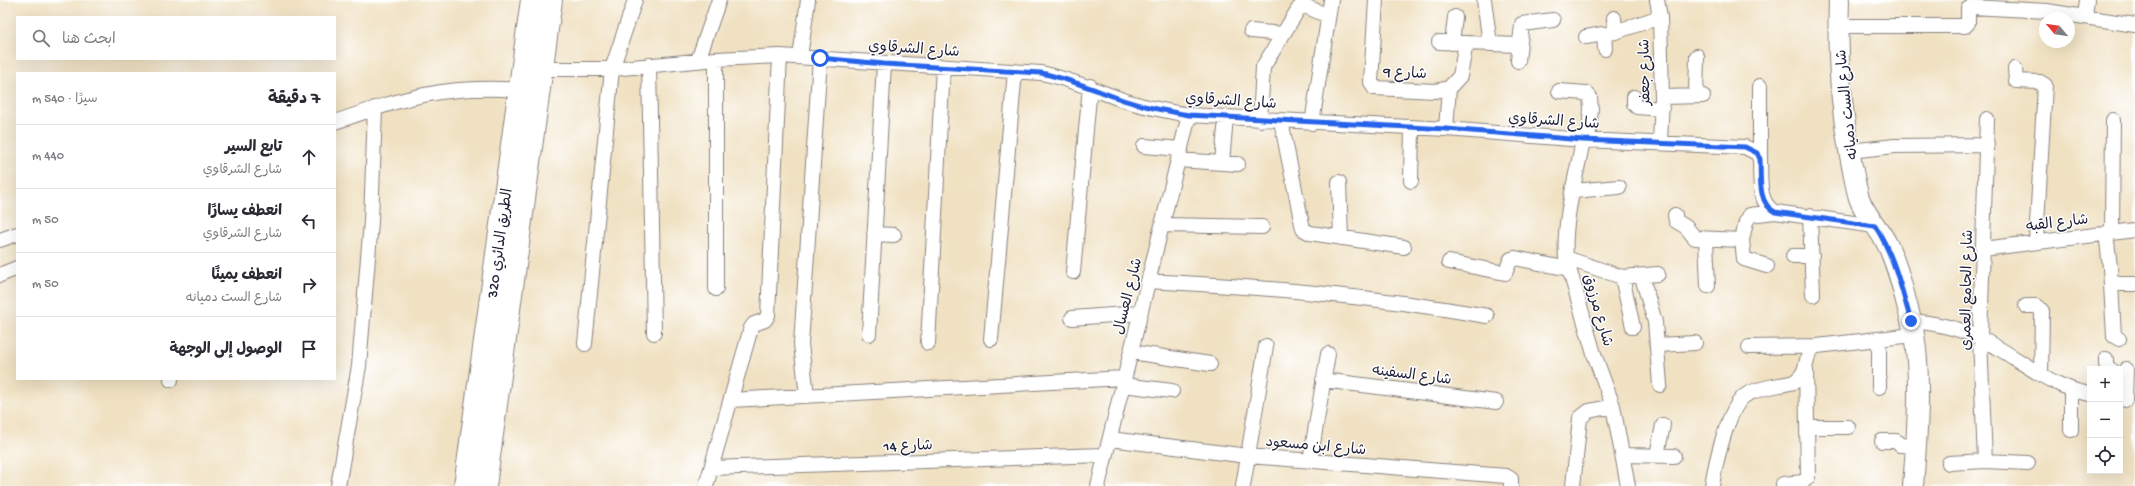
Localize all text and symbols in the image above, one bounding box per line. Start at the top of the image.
north arrow [2039,12,2075,48]
search box [16,16,336,60]
icon: search [30,27,52,49]
text: ابحث هنا [62,31,116,49]
street label: شارع الشرقاوي [868,38,960,62]
street label: شارع جعفر [1636,39,1656,107]
route start [811,49,829,67]
street label: شارع الست دميانه [1833,49,1863,161]
street label: شارع 9 [1382,64,1427,84]
text: 7 دقيقة [268,90,320,110]
street label: شارع الشرقاوي [1185,90,1277,114]
text: سيرًا · 540 m [32,92,98,107]
street label: شارع الشرقاوي [1508,110,1600,134]
text: تابع السير [225,139,282,157]
icon: ahead [298,146,320,168]
text: 440 m [32,149,64,164]
text: شارع الشرقاوي [203,163,282,178]
street label: الطريق الدائري 320 [484,187,518,300]
text: انعطف يسارًا [208,203,282,221]
icon: left [298,210,320,232]
street label: شارع القبه [2025,211,2090,237]
text: 50 m [32,213,59,228]
text: شارع الشرقاوي [203,227,282,242]
street label: شارع الجامع العمرى [1958,229,1978,351]
street label: شارع العسال [1111,256,1147,337]
text: انعطف يمينًا [211,267,282,285]
street label: شارع مرزوق [1578,272,1616,349]
icon: right [298,274,320,296]
text: 50 m [32,277,59,292]
text: شارع الست دميانه [186,291,282,306]
route end [1902,312,1920,330]
icon: arrive [298,338,320,360]
text: الوصول إلى الوجهة [169,341,282,359]
street label: شارع السفينه [1371,362,1452,390]
map controls [2087,366,2123,474]
button: + [2087,366,2123,402]
button: − [2087,402,2123,438]
street label: شارع ابن مسعود [1265,434,1367,460]
street label: شارع 14 [882,437,933,457]
button: locate [2087,438,2123,474]

